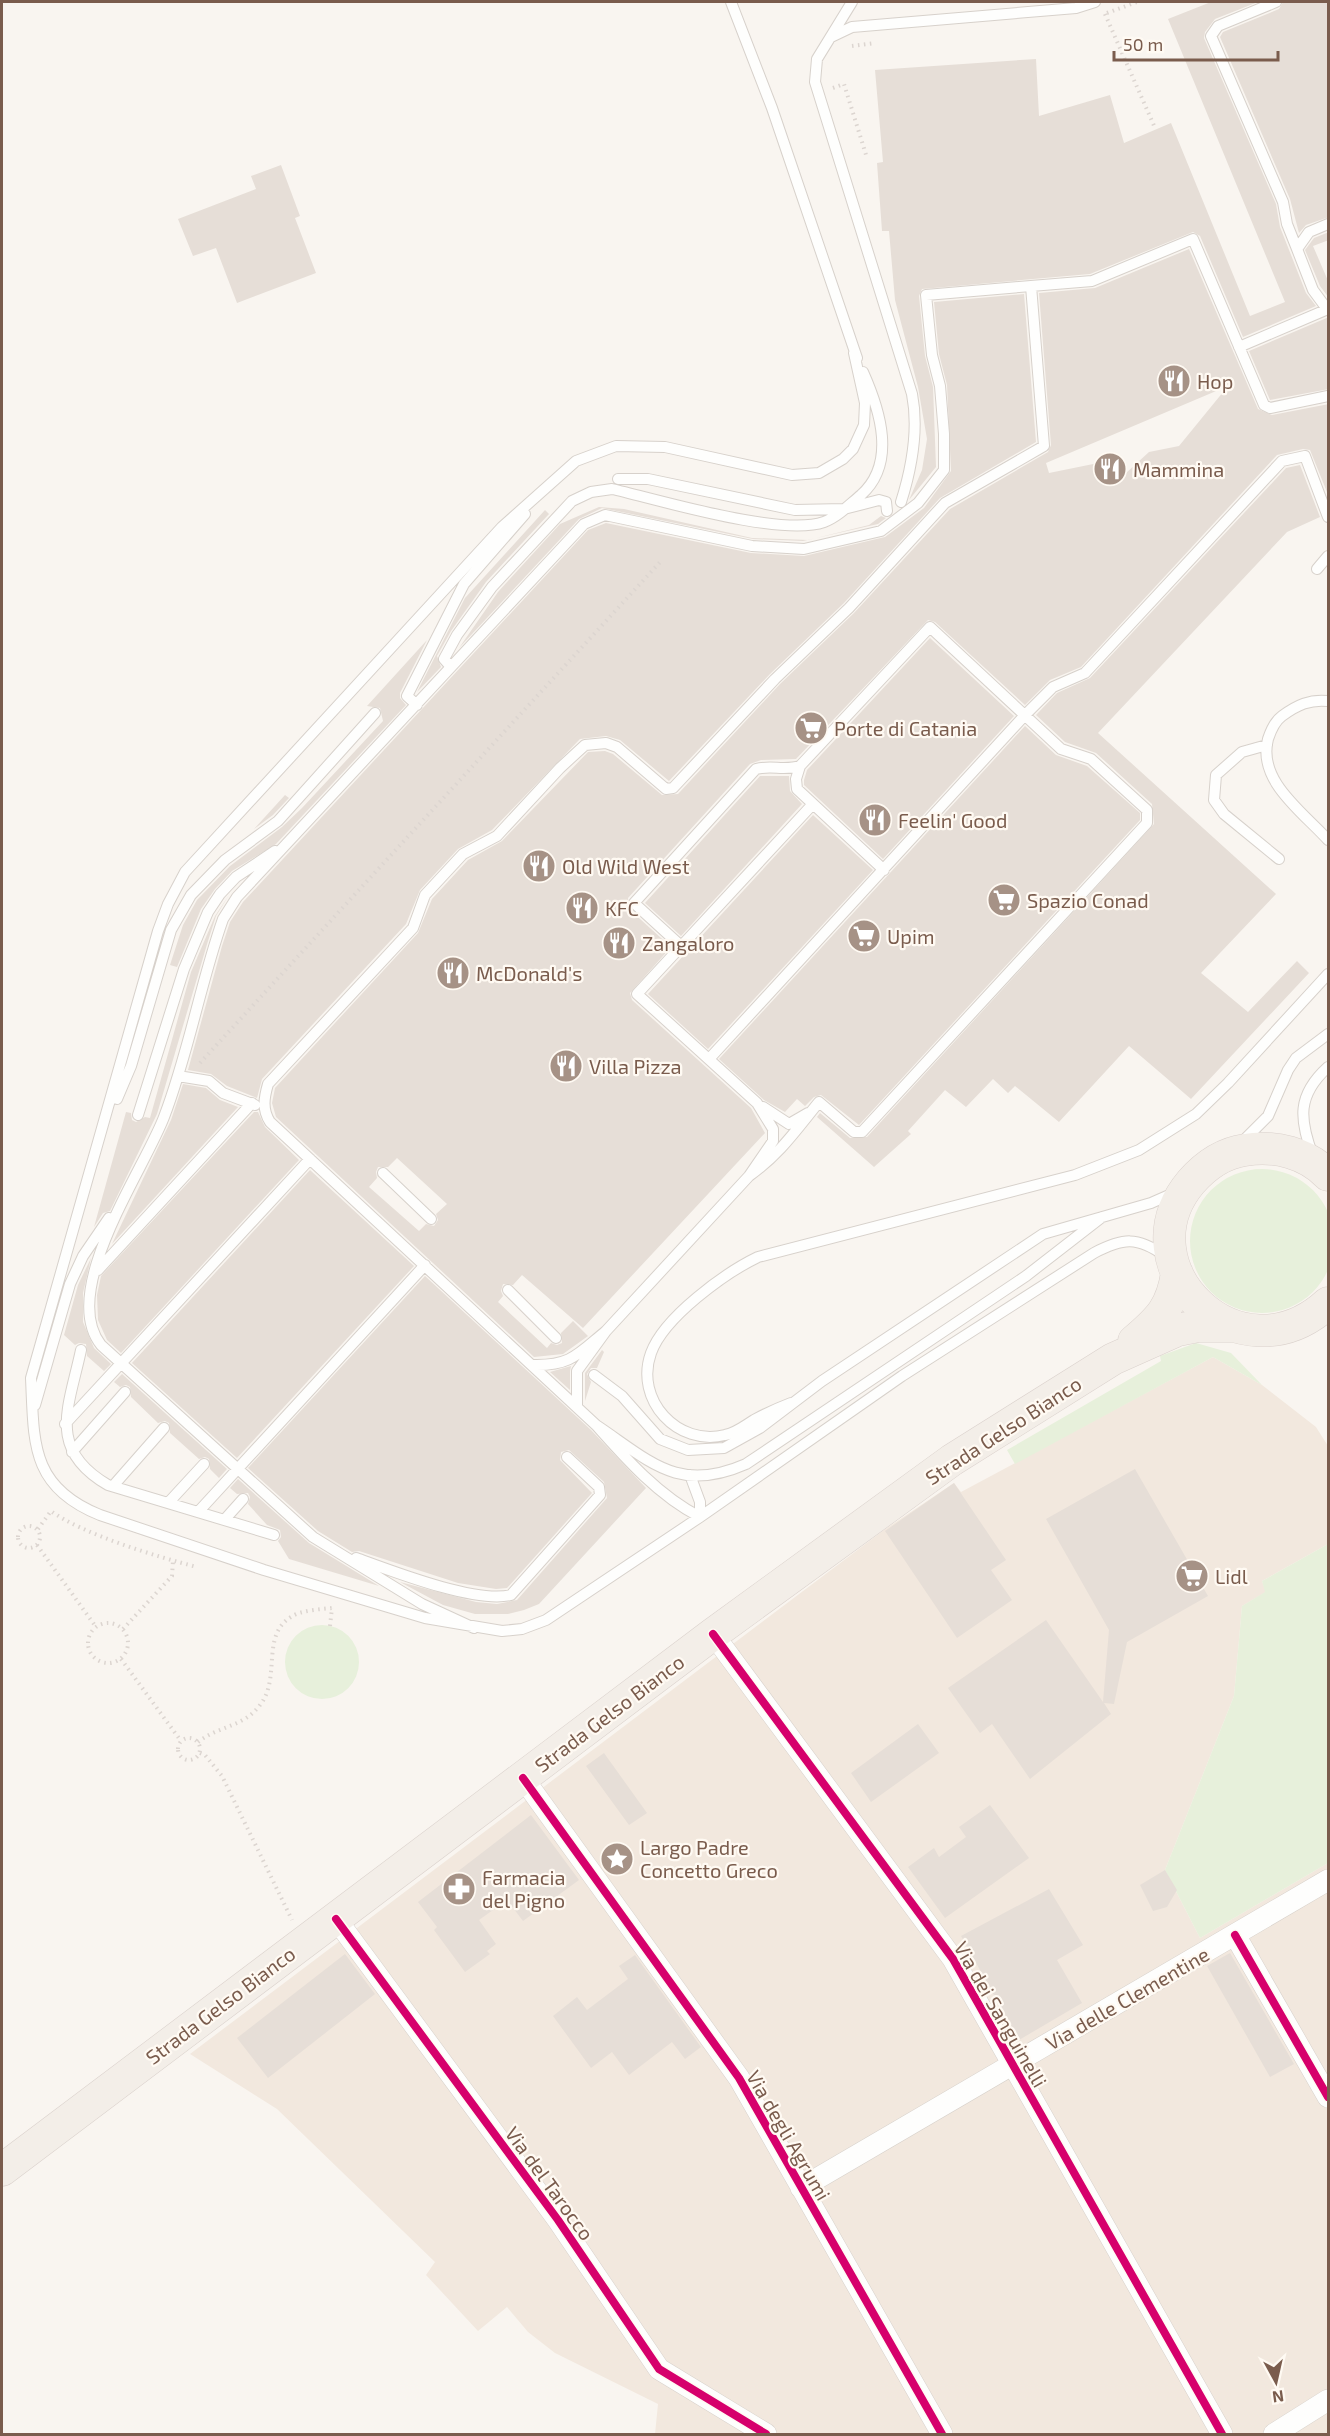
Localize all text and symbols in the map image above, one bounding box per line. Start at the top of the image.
scale bar [1114,24,1278,62]
text: 50 m [1123,33,1163,55]
restaurant icon: Hop [1156,363,1192,399]
place label: Hop [1197,369,1233,393]
restaurant icon: Mammina [1092,451,1128,487]
place label: Mammina [1133,457,1224,481]
supermarket icon: Porte di Catania [793,710,829,746]
place label: Porte di Catania [834,716,977,740]
restaurant icon: Feelin' Good [857,802,893,838]
place label: Feelin' Good [898,808,1007,832]
restaurant icon: Old Wild West [521,848,557,884]
place label: Old Wild West [562,854,690,878]
supermarket icon: Spazio Conad [986,882,1022,918]
place label: Spazio Conad [1027,888,1149,912]
restaurant icon: KFC [564,890,600,926]
place label: KFC [605,896,639,920]
supermarket icon: Upim [846,918,882,954]
place label: Upim [887,924,934,948]
restaurant icon: Zangaloro [601,925,637,961]
place label: Zangaloro [642,931,734,955]
restaurant icon: McDonald's [435,955,471,991]
place label: McDonald's [476,961,582,985]
restaurant icon: Villa Pizza [548,1048,584,1084]
place label: Villa Pizza [589,1054,682,1078]
street label: Strada Gelso Bianco [921,1371,1085,1489]
supermarket icon: Lidl [1174,1558,1210,1594]
place label: Lidl [1215,1564,1248,1588]
street label: Strada Gelso Bianco [530,1649,688,1777]
place label: Largo Padre Concetto Greco [640,1835,778,1882]
place icon: Largo Padre Concetto Greco [599,1841,635,1877]
place label: Farmacia del Pigno [482,1865,566,1912]
pharmacy icon: Farmacia del Pigno [441,1871,477,1907]
street label: Via dei Sanguinelli [949,1937,1053,2091]
street label: Strada Gelso Bianco [141,1941,299,2069]
street label: Via delle Clementine [1041,1941,1213,2055]
street label: Via degli Agrumi [742,2066,836,2204]
street label: Via del Tarocco [501,2121,599,2245]
north arrow [1246,2352,1306,2412]
text: N [1271,2387,1285,2408]

